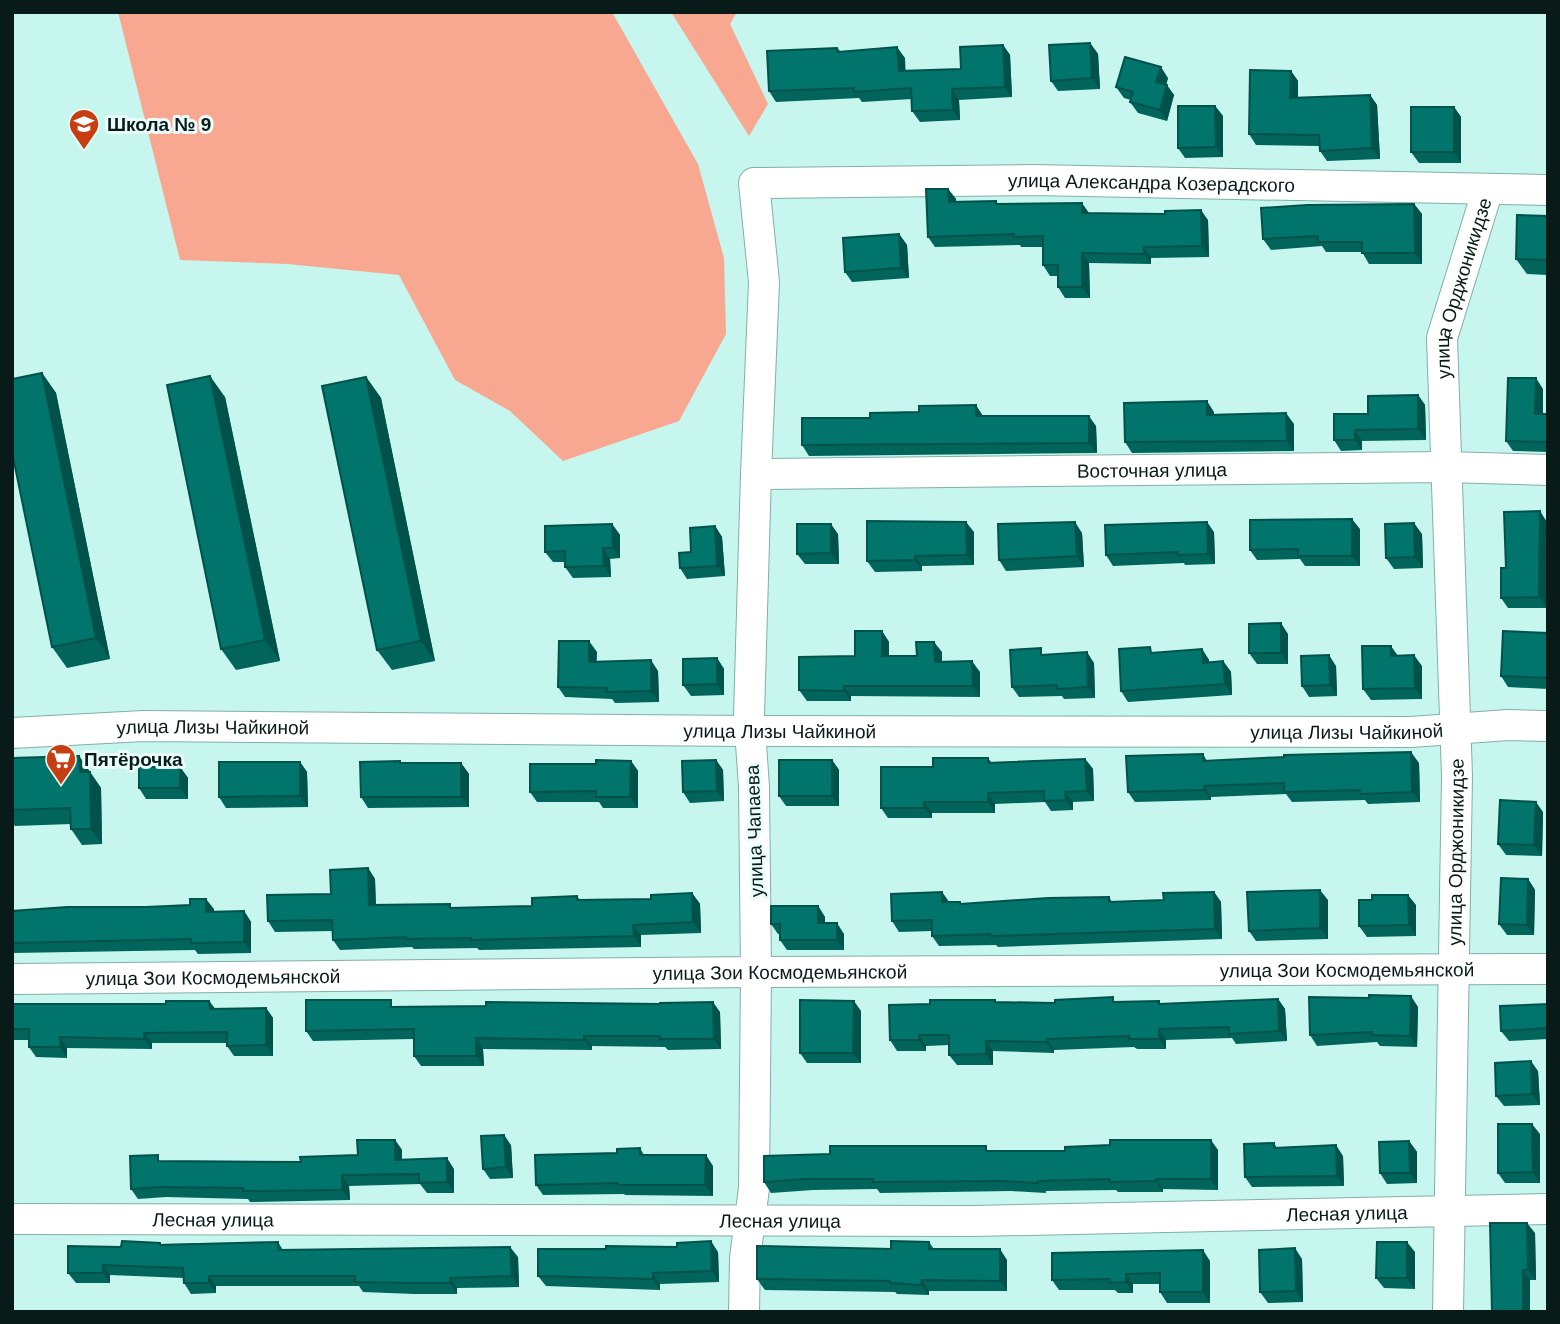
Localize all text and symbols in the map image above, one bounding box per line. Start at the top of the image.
school or university icon: Школа № 9 [67,107,101,151]
place label: Школа № 9 [107,114,211,135]
street label: улица Александра Козерадского [1008,170,1295,196]
street label: улица Орджоникидзе [1432,195,1496,379]
street label: Восточная улица [1077,459,1228,482]
street label: улица Лизы Чайкиной [116,716,309,738]
street label: улица Лизы Чайкиной [683,720,876,742]
street label: улица Лизы Чайкиной [1250,720,1444,743]
supermarket icon: Пятёрочка [44,742,78,786]
place label: Пятёрочка [84,749,183,770]
street label: улица Орджоникидзе [1444,758,1468,946]
street label: улица Чапаева [742,764,767,898]
street label: улица Зои Космодемьянской [1220,959,1474,981]
street label: улица Зои Космодемьянской [653,961,907,984]
street label: улица Зои Космодемьянской [86,966,340,989]
street label: Лесная улица [1286,1202,1408,1225]
street label: Лесная улица [152,1209,274,1231]
street label: Лесная улица [719,1210,841,1232]

